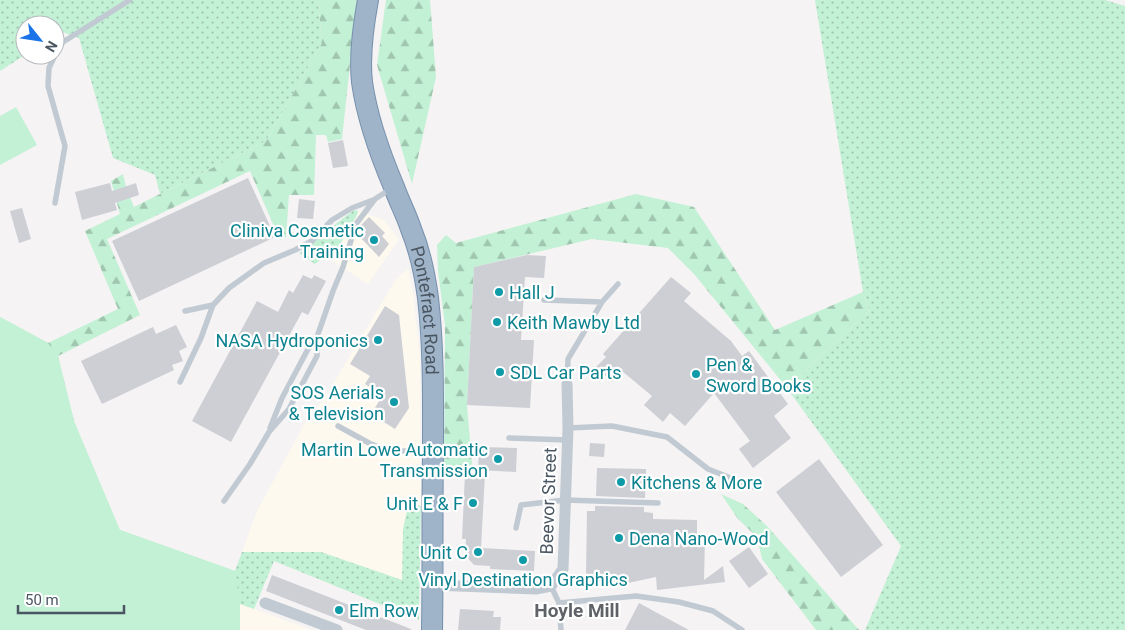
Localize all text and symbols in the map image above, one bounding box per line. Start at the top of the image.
north arrow [15,15,65,65]
text: N [42,38,61,55]
place label: Cliniva Cosmetic Training [230,220,364,262]
marker: Cliniva Cosmetic Training [368,234,380,246]
street label: Pontefract Road [407,243,443,375]
place label: Hall J [509,282,555,303]
marker: Hall J [493,286,505,298]
place label: Keith Mawby Ltd [507,312,640,333]
marker: Keith Mawby Ltd [491,316,503,328]
place label: NASA Hydroponics [215,330,368,351]
marker: NASA Hydroponics [372,334,384,346]
place label: Pen & Sword Books [706,354,811,396]
place label: SDL Car Parts [510,362,622,383]
marker: SDL Car Parts [494,366,506,378]
marker: Pen & Sword Books [690,368,702,380]
place label: SOS Aerials & Television [288,382,384,424]
marker: SOS Aerials & Television [388,396,400,408]
place label: Martin Lowe Automatic Transmission [301,439,488,481]
street label: Beevor Street [536,447,560,555]
marker: Martin Lowe Automatic Transmission [492,453,504,465]
place label: Kitchens & More [631,472,762,493]
marker: Kitchens & More [615,476,627,488]
place label: Unit E & F [386,493,463,514]
marker: Unit E & F [467,497,479,509]
place label: Dena Nano-Wood [629,528,769,549]
marker: Dena Nano-Wood [613,532,625,544]
place label: Unit C [420,542,468,563]
marker: Unit C [472,546,484,558]
marker: Vinyl Destination Graphics [517,554,529,566]
place label: Vinyl Destination Graphics [418,569,628,590]
scale bar [18,582,124,614]
text: 50 m [25,591,59,609]
district label: Hoyle Mill [534,599,620,622]
place label: Elm Row [349,600,419,621]
marker: Elm Row [333,604,345,616]

